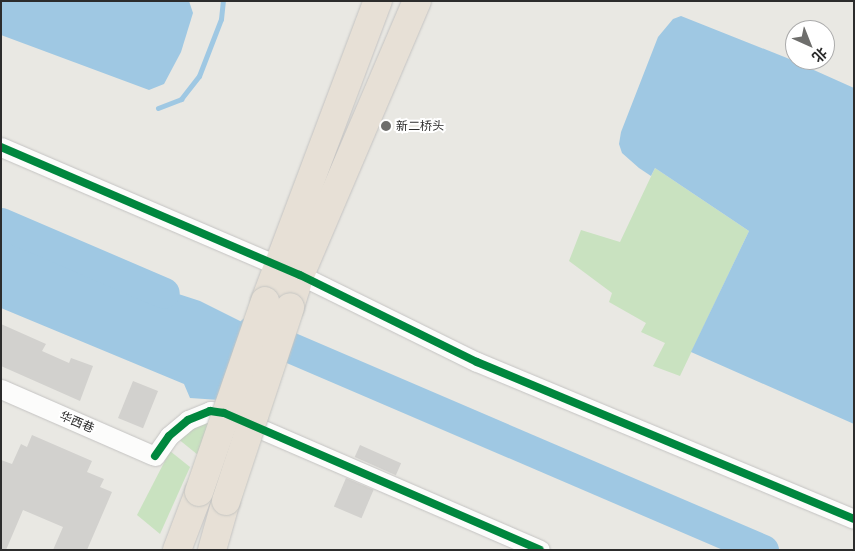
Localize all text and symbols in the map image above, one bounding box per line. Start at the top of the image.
north arrow [785,20,835,70]
text: 北 [809,44,831,66]
place label: 新二桥头 [396,119,444,133]
marker: 新二桥头 [380,120,392,132]
street label: 华西巷 [58,408,96,436]

